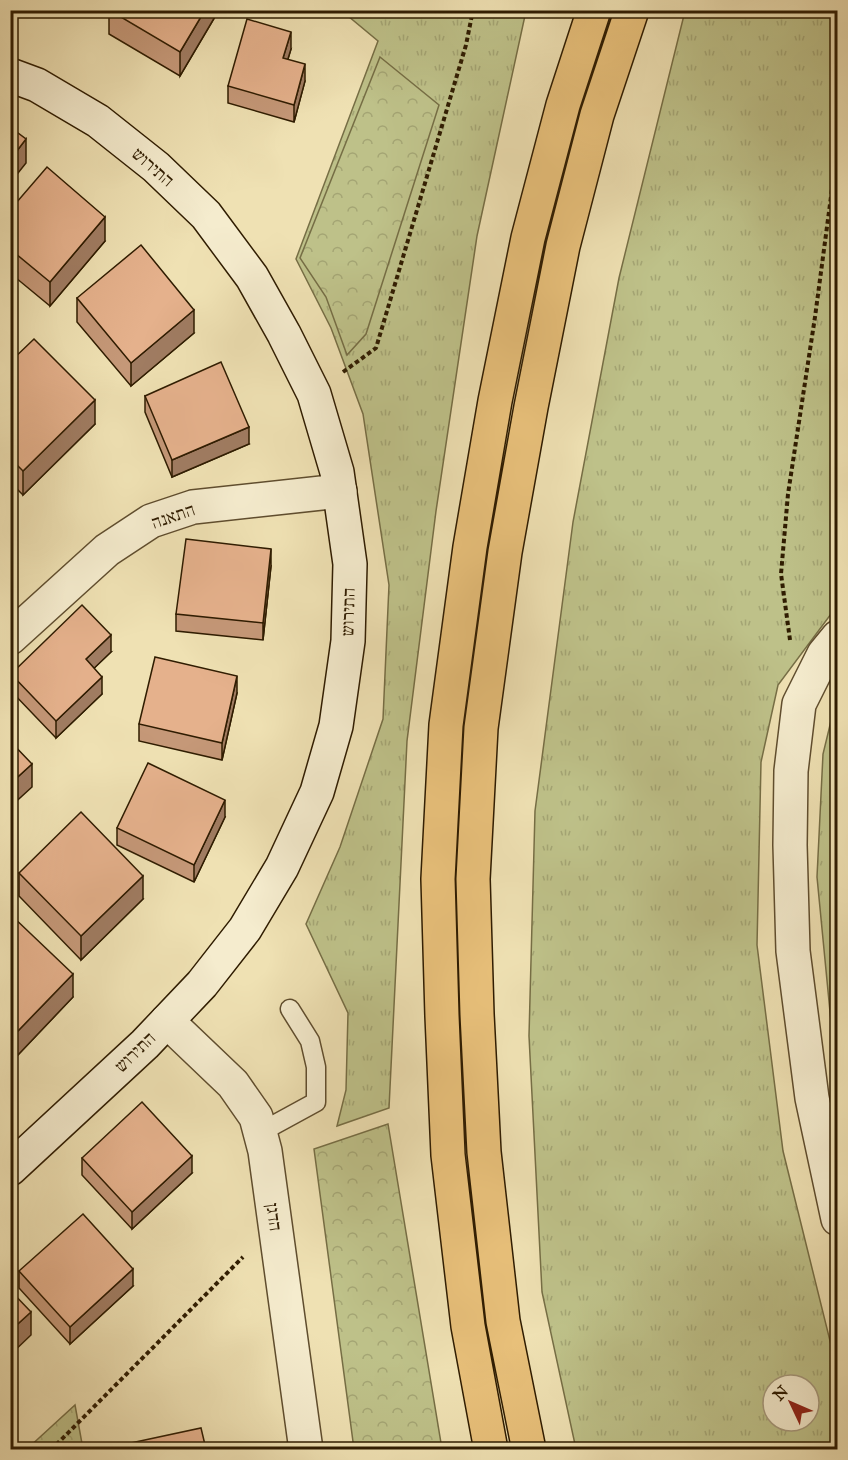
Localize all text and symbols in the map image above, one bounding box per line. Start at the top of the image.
street label: התירוש [127,143,179,191]
street label: התאנה [148,498,198,534]
street label: התירוש [336,587,360,637]
street label: התירוש [110,1027,160,1077]
street label: הדגן [261,1202,287,1232]
north arrow [761,1373,821,1433]
text: N [769,1381,792,1404]

